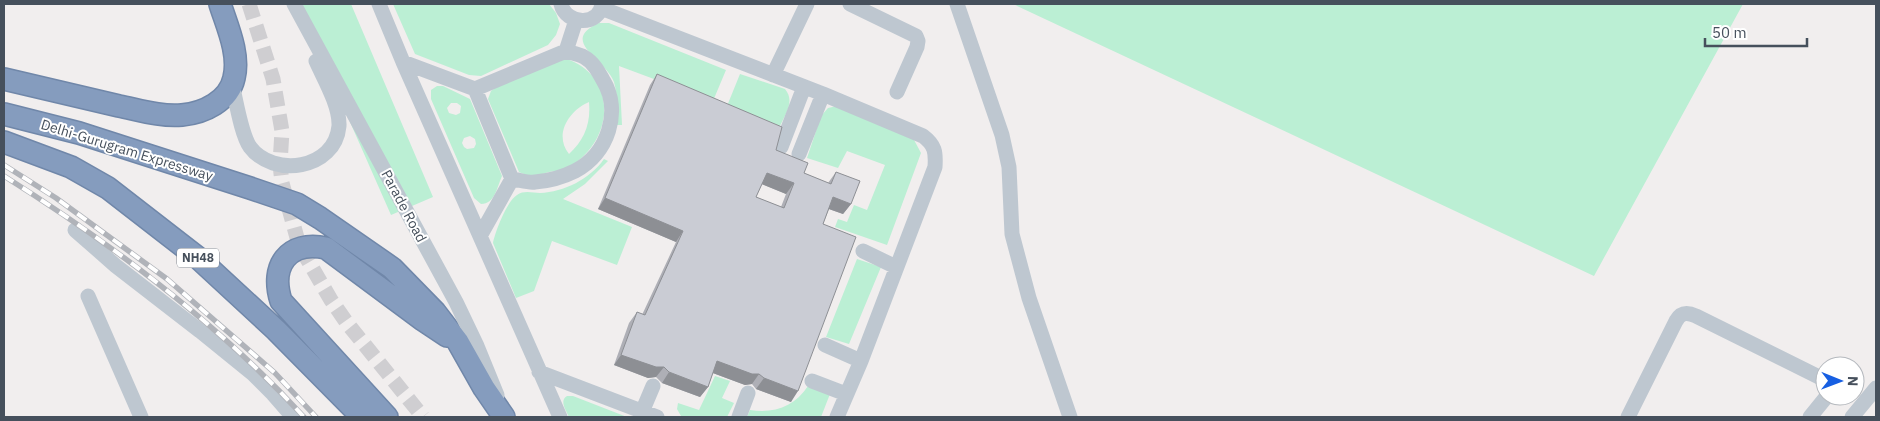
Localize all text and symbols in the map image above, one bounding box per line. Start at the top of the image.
scale bar [1705,15,1808,47]
text: 50 m [1712,23,1747,42]
street label: Delhi-Gurugram Expressway [39,115,215,185]
street label: Parade Road [377,167,431,245]
road number: NH48 [177,248,219,268]
north arrow [1815,356,1865,406]
text: N [1844,376,1862,386]

